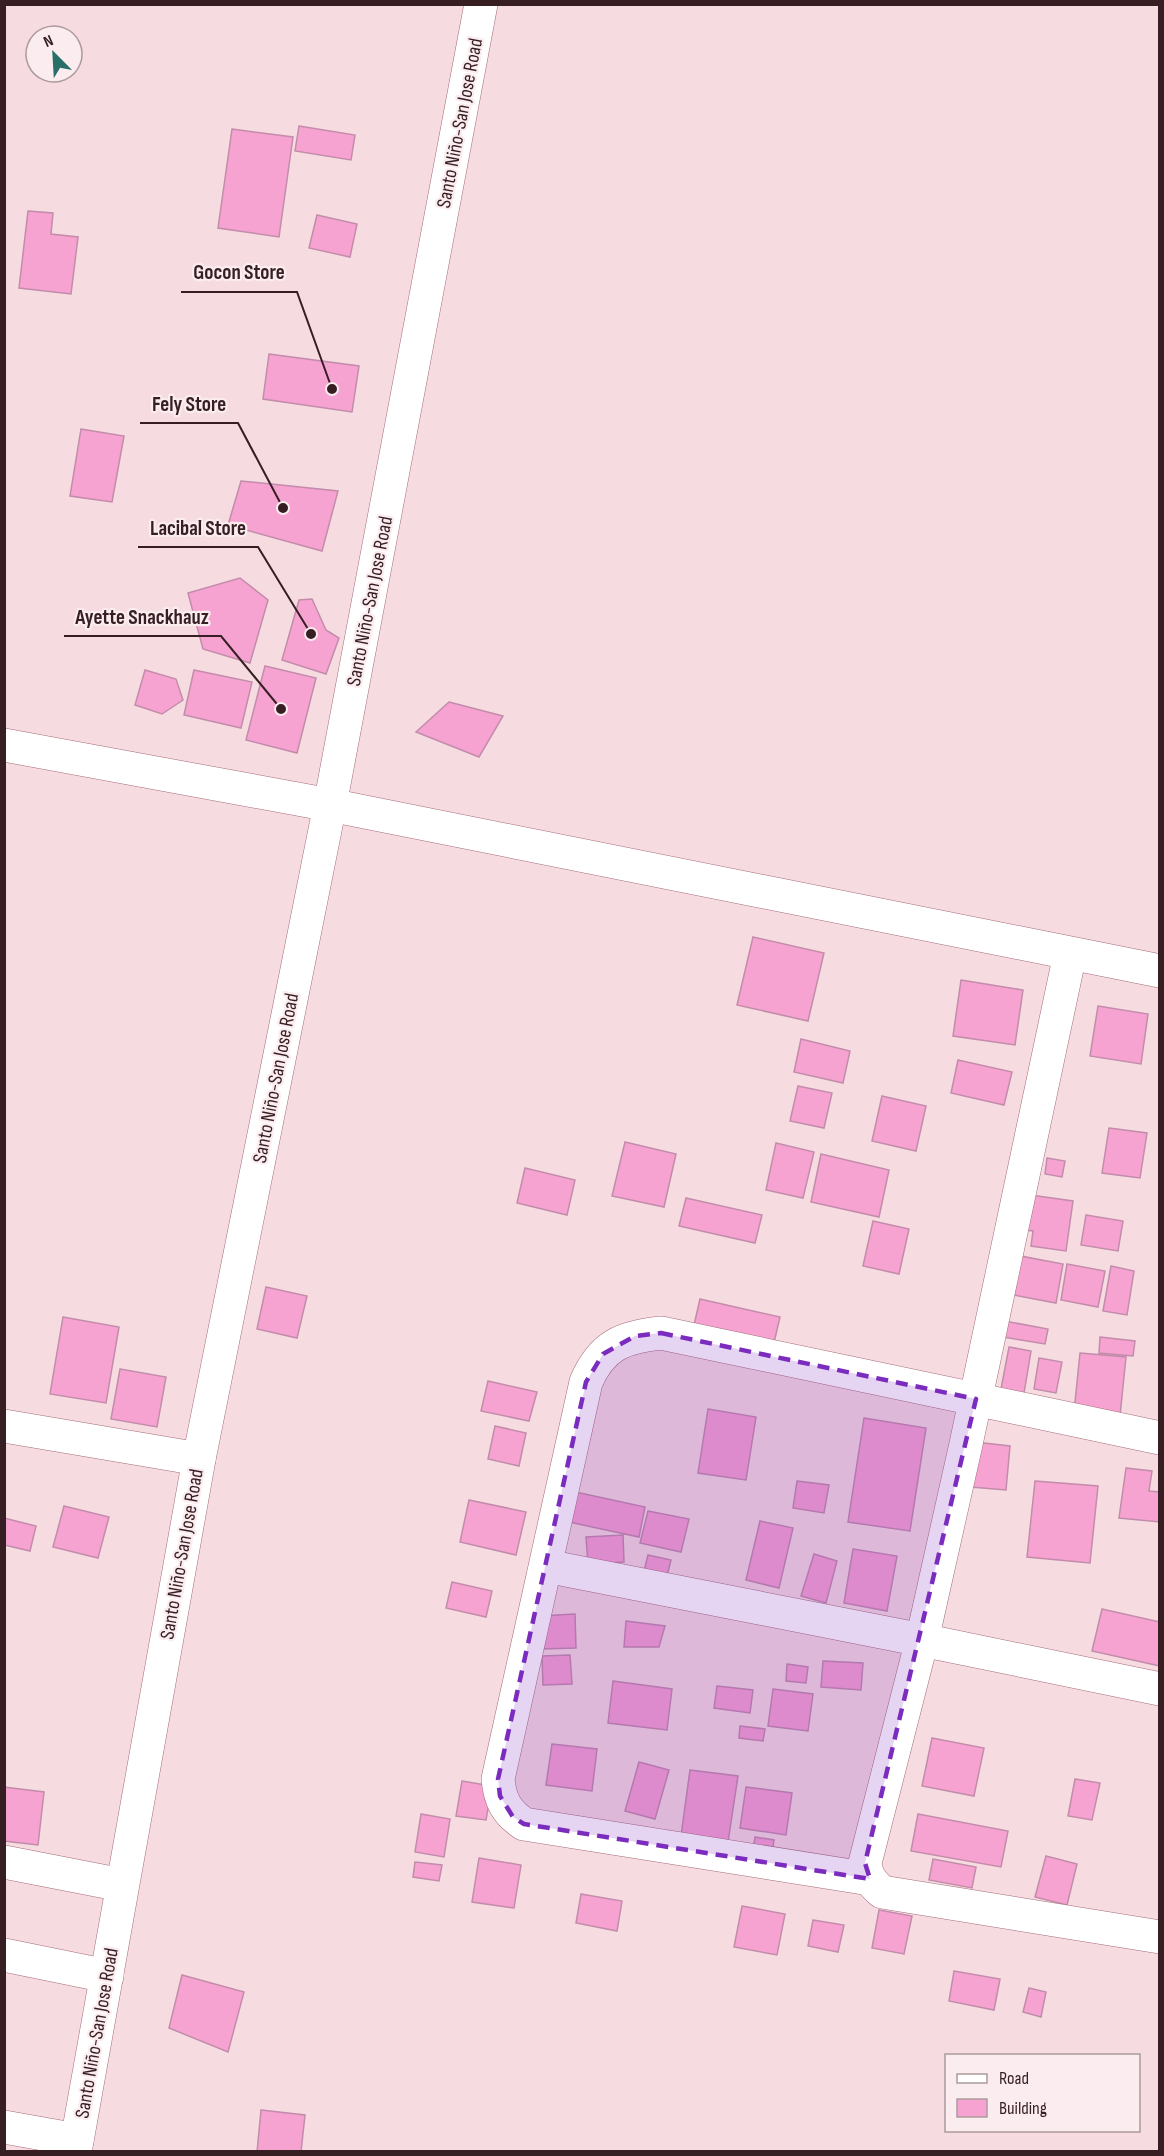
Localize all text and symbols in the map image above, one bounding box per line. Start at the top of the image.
north arrow [24,24,84,84]
text: N [41,31,56,52]
street label: Santo Niño-San Jose Road [432,36,488,210]
callout: Gocon Store [181,253,297,292]
text: Gocon Store [193,260,285,285]
callout: Fely Store [140,384,238,423]
text: Fely Store [152,392,226,417]
callout: Lacibal Store [138,508,258,547]
street label: Santo Niño-San Jose Road [342,514,398,688]
text: Lacibal Store [150,516,246,541]
callout: Ayette Snackhauz [64,597,221,636]
text: Ayette Snackhauz [74,605,209,630]
street label: Santo Niño-San Jose Road [248,991,304,1165]
street label: Santo Niño-San Jose Road [155,1467,209,1641]
street label: Santo Niño-San Jose Road [70,1946,124,2120]
legend [945,2054,1140,2132]
text: Road [999,2068,1029,2089]
text: Building [999,2098,1047,2119]

